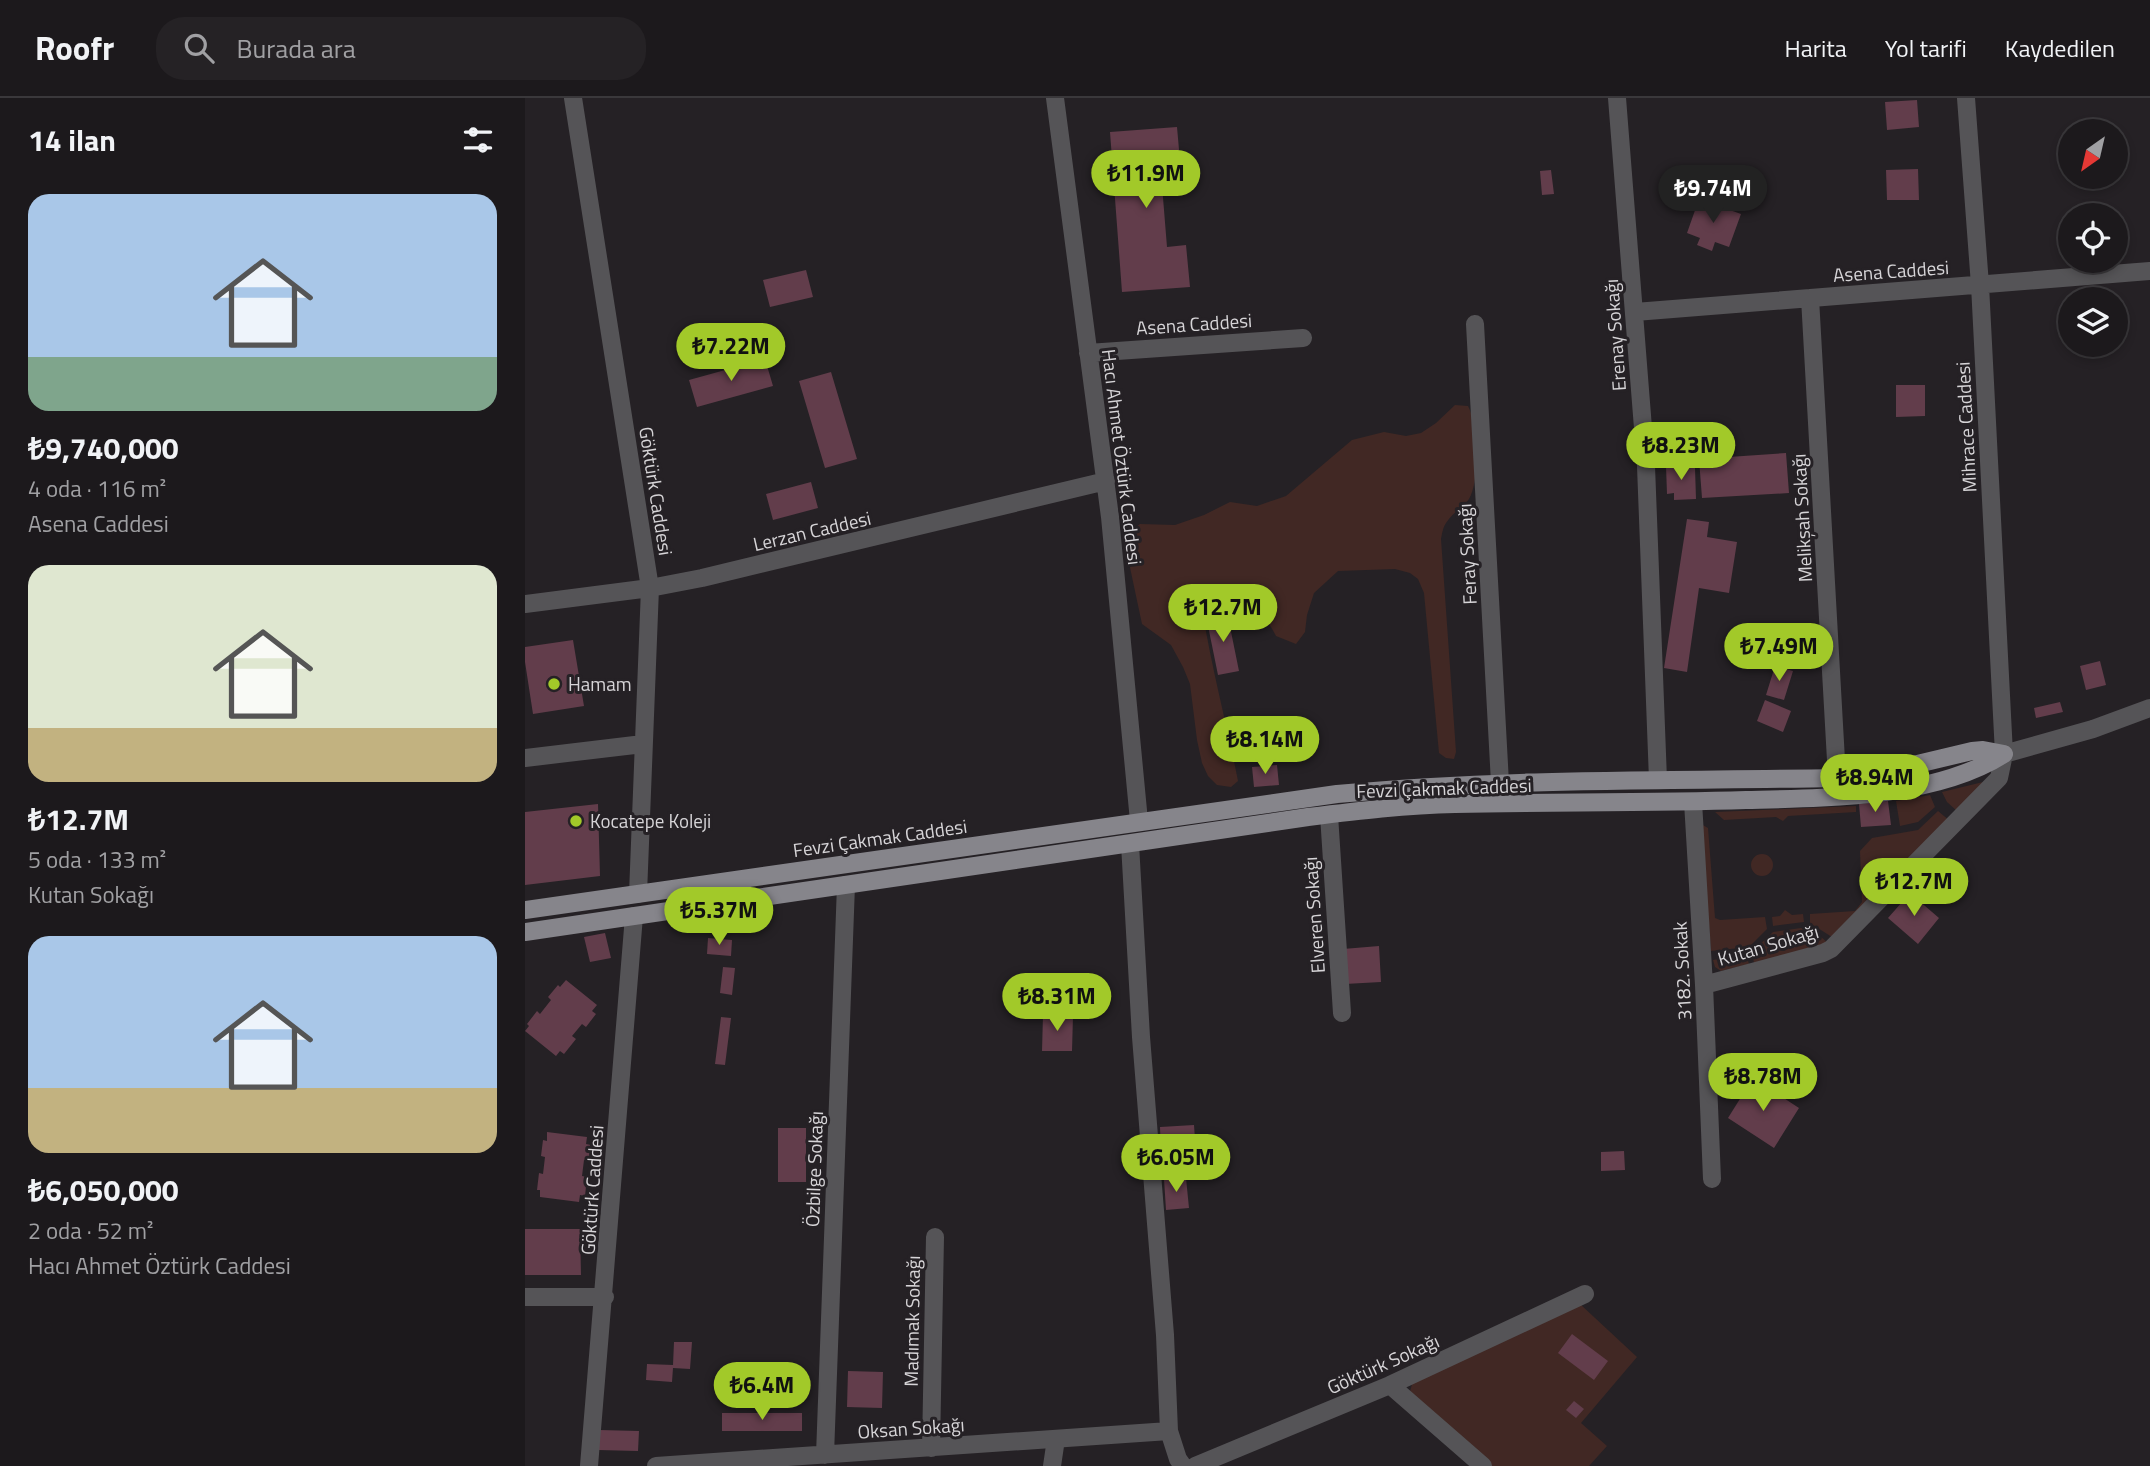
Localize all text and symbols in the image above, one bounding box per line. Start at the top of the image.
search box [156,17,646,80]
text: Roofr [35,23,114,73]
icon: search [180,29,218,67]
text: Burada ara [236,29,356,68]
text: Harita [1785,30,1847,66]
text: Yol tarifi [1885,30,1967,66]
text: Kaydedilen [2005,30,2115,66]
text: 14 ilan [28,117,116,163]
north arrow [2058,119,2128,189]
map controls [2058,119,2128,357]
icon: filters [459,121,497,159]
pin: ₺11.9M [1089,150,1203,210]
text: ₺11.9M [1107,155,1185,190]
pin: ₺9.74M [1656,166,1770,225]
text: ₺9.74M [1674,170,1752,205]
button: locate [2058,203,2128,273]
icon: home [200,240,326,366]
street label: Asena Caddesi [1832,252,1950,289]
street label: Erenay Sokağı [1596,278,1633,392]
button: layers [2058,287,2128,357]
street label: Asena Caddesi [1135,305,1253,342]
pin: ₺7.22M [674,324,788,383]
text: ₺7.22M [692,328,770,363]
street label: Hacı Ahmet Öztürk Caddesi [1095,347,1150,566]
street label: Mihrace Caddesi [1948,361,1983,493]
pin: ₺8.23M [1624,422,1738,482]
street label: Göktürk Caddesi [632,424,681,557]
text: ₺9,740,000 [28,425,179,471]
text: ₺8.23M [1642,427,1720,462]
street label: Melikşah Sokağı [1784,453,1819,583]
text: 4 oda · 116 m² [28,471,166,506]
street label: Lerzan Caddesi [750,503,874,558]
street label: Feray Sokağı [1449,503,1484,605]
text: Asena Caddesi [28,506,169,541]
pin: ₺12.7M [1166,584,1280,644]
text: ₺12.7M [1184,589,1262,624]
icon: home [200,611,326,737]
pin: ₺7.49M [1722,624,1836,683]
text: ₺7.49M [1740,628,1818,663]
place label: Hamam [568,669,632,698]
marker: Hamam [546,676,562,692]
pin: ₺8.14M [1208,716,1322,776]
text: ₺8.14M [1226,721,1304,756]
pin: ₺8.94M [1818,754,1932,814]
text: ₺8.94M [1836,759,1914,794]
street label: Fevzi Çakmak Caddesi [1356,770,1532,805]
text: ₺12.7M [28,796,129,842]
place label: Kocatepe Koleji [590,806,711,835]
street label: Fevzi Çakmak Caddesi [791,811,969,864]
marker: Kocatepe Koleji [568,813,584,829]
text: 5 oda · 133 m² [28,842,166,877]
street label: Elveren Sokağı [1295,856,1332,974]
pin: ₺12.7M [1857,858,1971,918]
text: ₺12.7M [1875,863,1953,898]
text: Kutan Sokağı [28,877,154,912]
pin: ₺5.37M [662,888,776,947]
text: ₺5.37M [680,892,758,927]
street label: Kutan Sokağı [1714,916,1822,973]
street label: 3182. Sokak [1664,921,1699,1021]
pin: ₺8.31M [1000,974,1114,1033]
text: ₺8.31M [1018,978,1096,1013]
icon: home [200,982,326,1108]
pin: ₺8.78M [1706,1054,1820,1113]
text: ₺8.78M [1724,1058,1802,1093]
street label: Özbilge Sokağı [797,1110,830,1228]
street label: Göktürk Caddesi [573,1124,611,1256]
pin: ₺6.05M [1119,1134,1233,1194]
text: ₺6.05M [1137,1139,1215,1174]
text: ₺6,050,000 [28,1167,179,1213]
text: 2 oda · 52 m² [28,1213,153,1248]
text: Hacı Ahmet Öztürk Caddesi [28,1248,291,1283]
street label: Madımak Sokağı [896,1255,927,1387]
street label: Göktürk Sokağı [1322,1326,1444,1401]
pin: ₺6.4M [713,1362,811,1422]
text: ₺6.4M [730,1367,794,1402]
street label: Oksan Sokağı [856,1409,965,1446]

